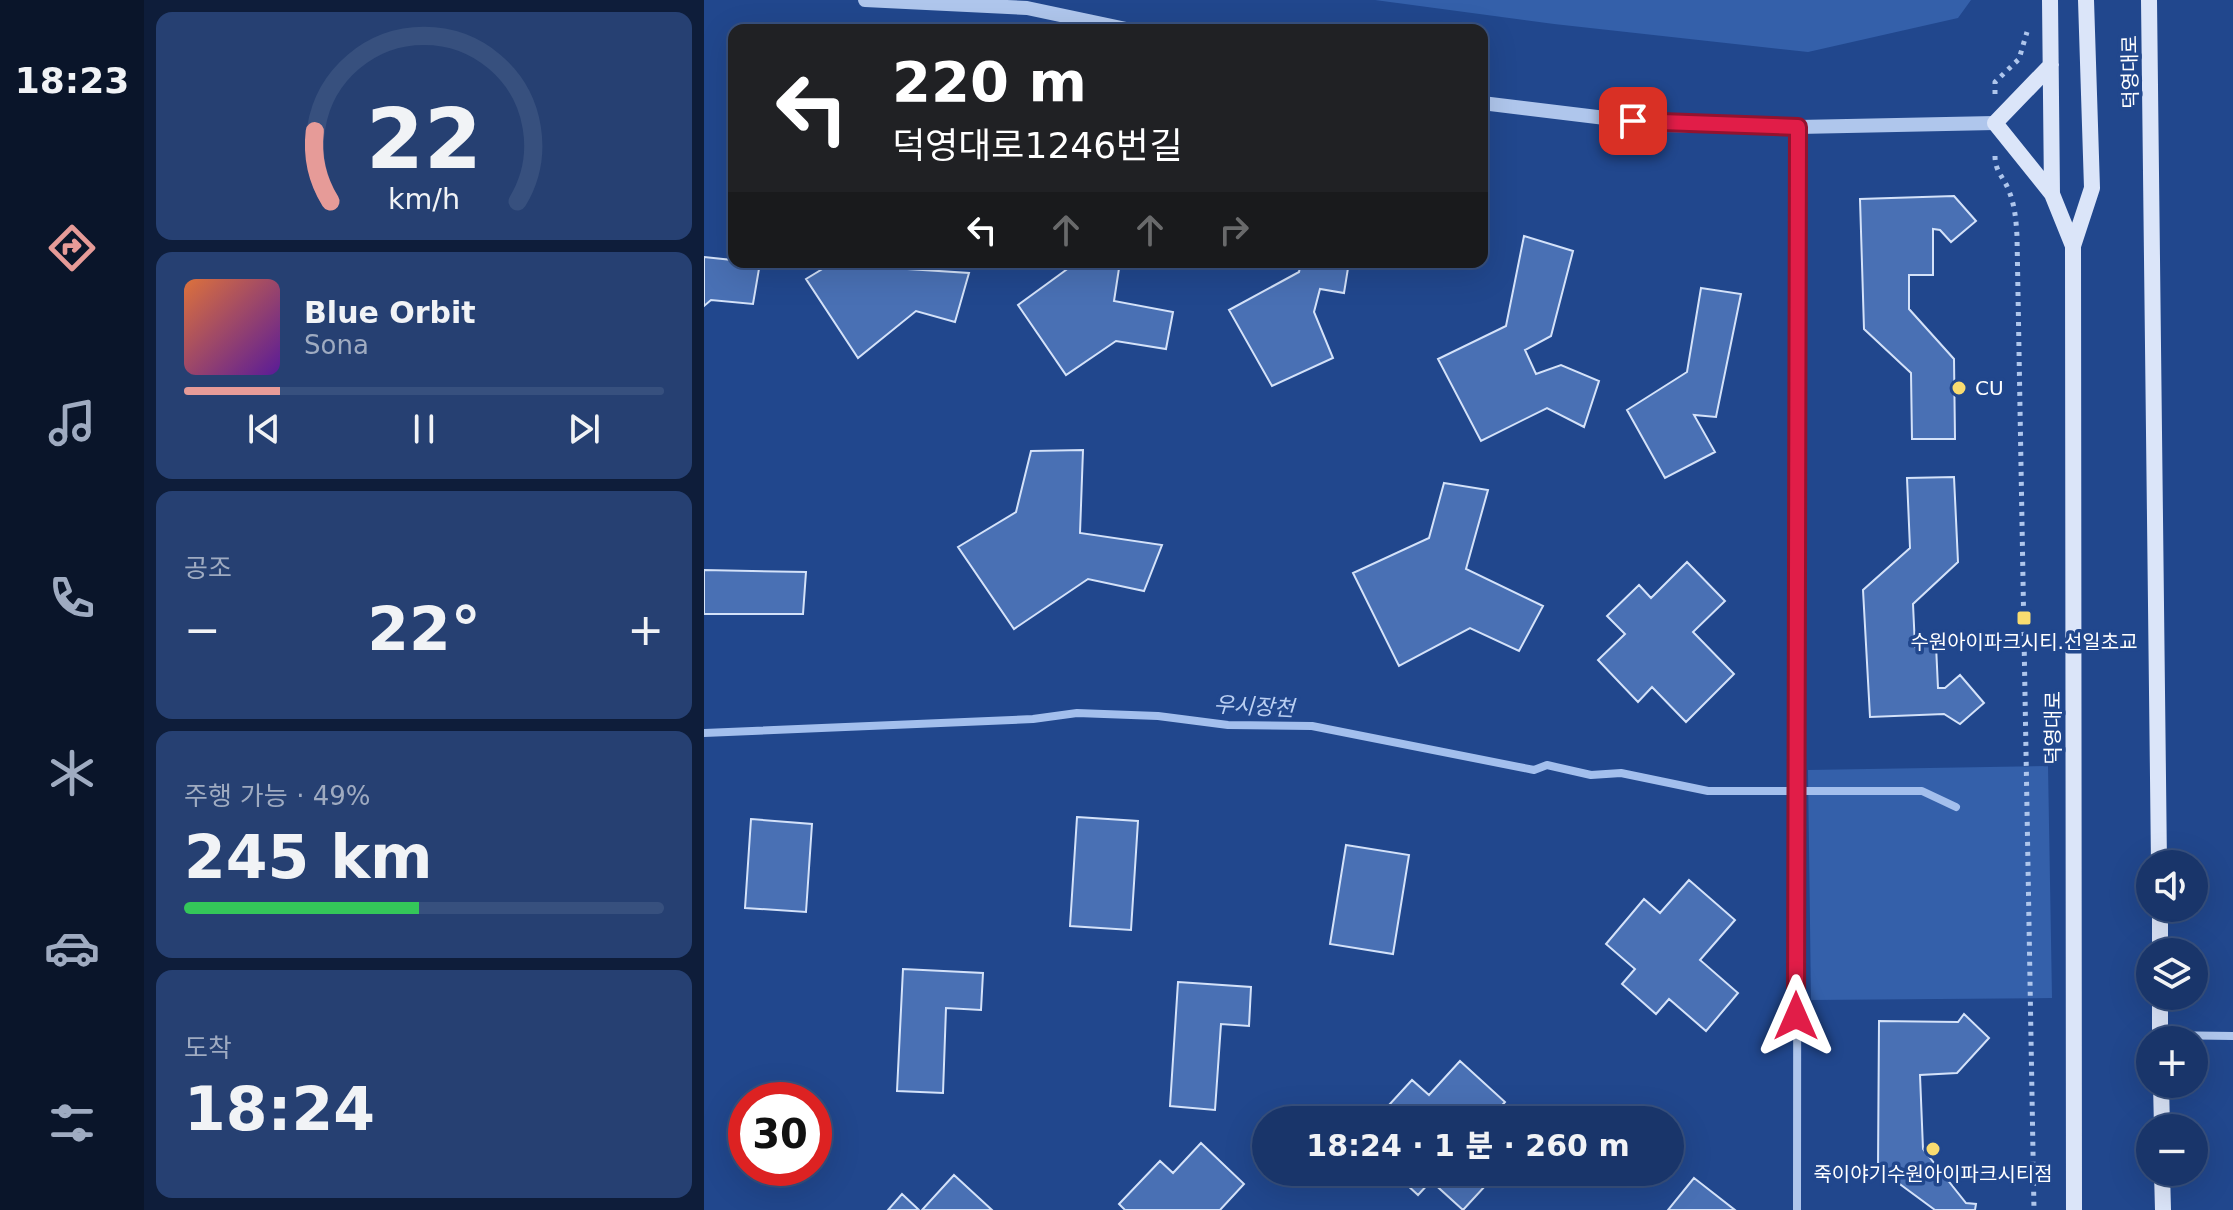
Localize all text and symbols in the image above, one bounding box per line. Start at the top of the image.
street label: 덕영대로 [2117,35,2143,109]
text: 220 m [892,49,1087,114]
icon: left [760,56,864,160]
text: 18:23 [15,60,129,101]
pin [1599,87,1667,155]
text: 22 [366,90,482,187]
icon: arrive [1611,99,1655,143]
text: 덕영대로1246번길 [892,125,1182,166]
text: km/h [388,182,460,216]
icon: left [960,208,1004,252]
icon: ahead [1044,208,1088,252]
icon: ahead [1128,208,1172,252]
icon: right [1212,208,1256,252]
icon: directions [44,220,100,276]
text: Blue Orbit [304,295,476,330]
text: Sona [304,330,369,360]
place label: CU [1975,376,2004,400]
marker: CU [1950,379,1968,397]
icon: music [44,395,100,451]
icon: previous [242,407,286,451]
icon: pause [402,407,446,451]
icon: next [562,407,606,451]
text: 공조 [184,553,232,583]
icon: phone [44,570,100,626]
text: 22° [367,594,481,664]
text: − [184,604,221,655]
text: + [627,604,664,655]
marker: 수원아이파크시티.선일초교 [2015,609,2033,627]
place label: 수원아이파크시티.선일초교 [1910,630,2138,654]
street label: 덕영대로 [2041,691,2065,765]
water label: 우시장천 [1213,692,1298,721]
icon: climate [44,745,100,801]
text: 주행 가능 · 49% [184,781,371,811]
text: 245 km [184,822,433,892]
map controls [2136,850,2208,1186]
button: sound [2136,850,2208,922]
icon: car [44,920,100,976]
button: layers [2136,938,2208,1010]
position arrow [1754,974,1838,1058]
button: + [2136,1026,2208,1098]
text: 도착 [184,1033,232,1063]
text: 18:24 [184,1074,375,1144]
speed limit sign: 30 [728,1082,832,1186]
icon: filters [44,1095,100,1151]
button: − [2136,1114,2208,1186]
text: 18:24 · 1 분 · 260 m [1306,1128,1630,1163]
marker: 죽이야기수원아이파크시티점 [1924,1140,1942,1158]
place label: 죽이야기수원아이파크시티점 [1813,1162,2053,1186]

